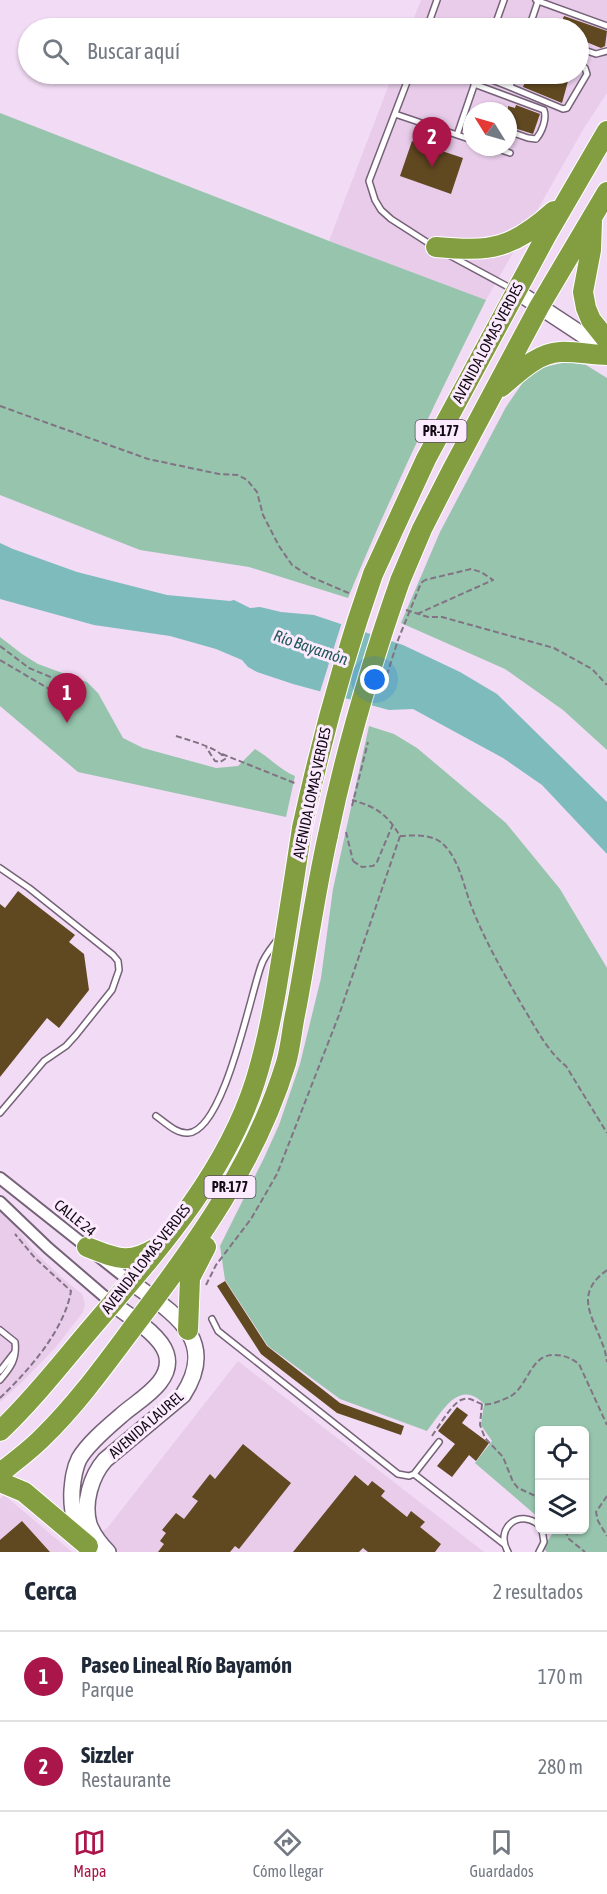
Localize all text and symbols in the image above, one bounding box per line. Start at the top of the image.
search box [18,18,589,84]
icon: search [39,35,72,68]
text: Buscar aquí [87,38,180,64]
north arrow [463,102,517,156]
pin: 2 [412,118,452,167]
street label: AVENIDA LOMAS VERDES [449,280,526,406]
road number: PR-177 [416,420,466,442]
water label: Río Bayamón [271,626,351,669]
your location [360,665,389,694]
pin: 1 [48,674,86,723]
street label: AVENIDA LOMAS VERDES [289,726,334,860]
road number: PR-177 [204,1176,256,1198]
street label: CALLE 24 [51,1196,99,1239]
street label: AVENIDA LOMAS VERDES [98,1201,193,1317]
street label: AVENIDA LAUREL [105,1388,186,1462]
map controls [535,1426,589,1534]
button: locate [535,1426,589,1480]
button: layers [535,1480,589,1534]
text: Cerca [24,1576,77,1606]
text: 2 resultados [493,1580,583,1603]
text: Paseo Lineal Río Bayamón [81,1652,292,1678]
text: 1 [39,1665,48,1688]
text: 170 m [538,1665,583,1688]
text: Parque [81,1678,134,1701]
text: Sizzler [81,1742,133,1768]
text: 2 [39,1755,48,1778]
text: 280 m [538,1755,583,1778]
text: Restaurante [81,1768,171,1791]
tab: Mapa [73,1826,106,1880]
tab: Cómo llegar [253,1826,323,1880]
tab: Guardados [470,1826,534,1880]

